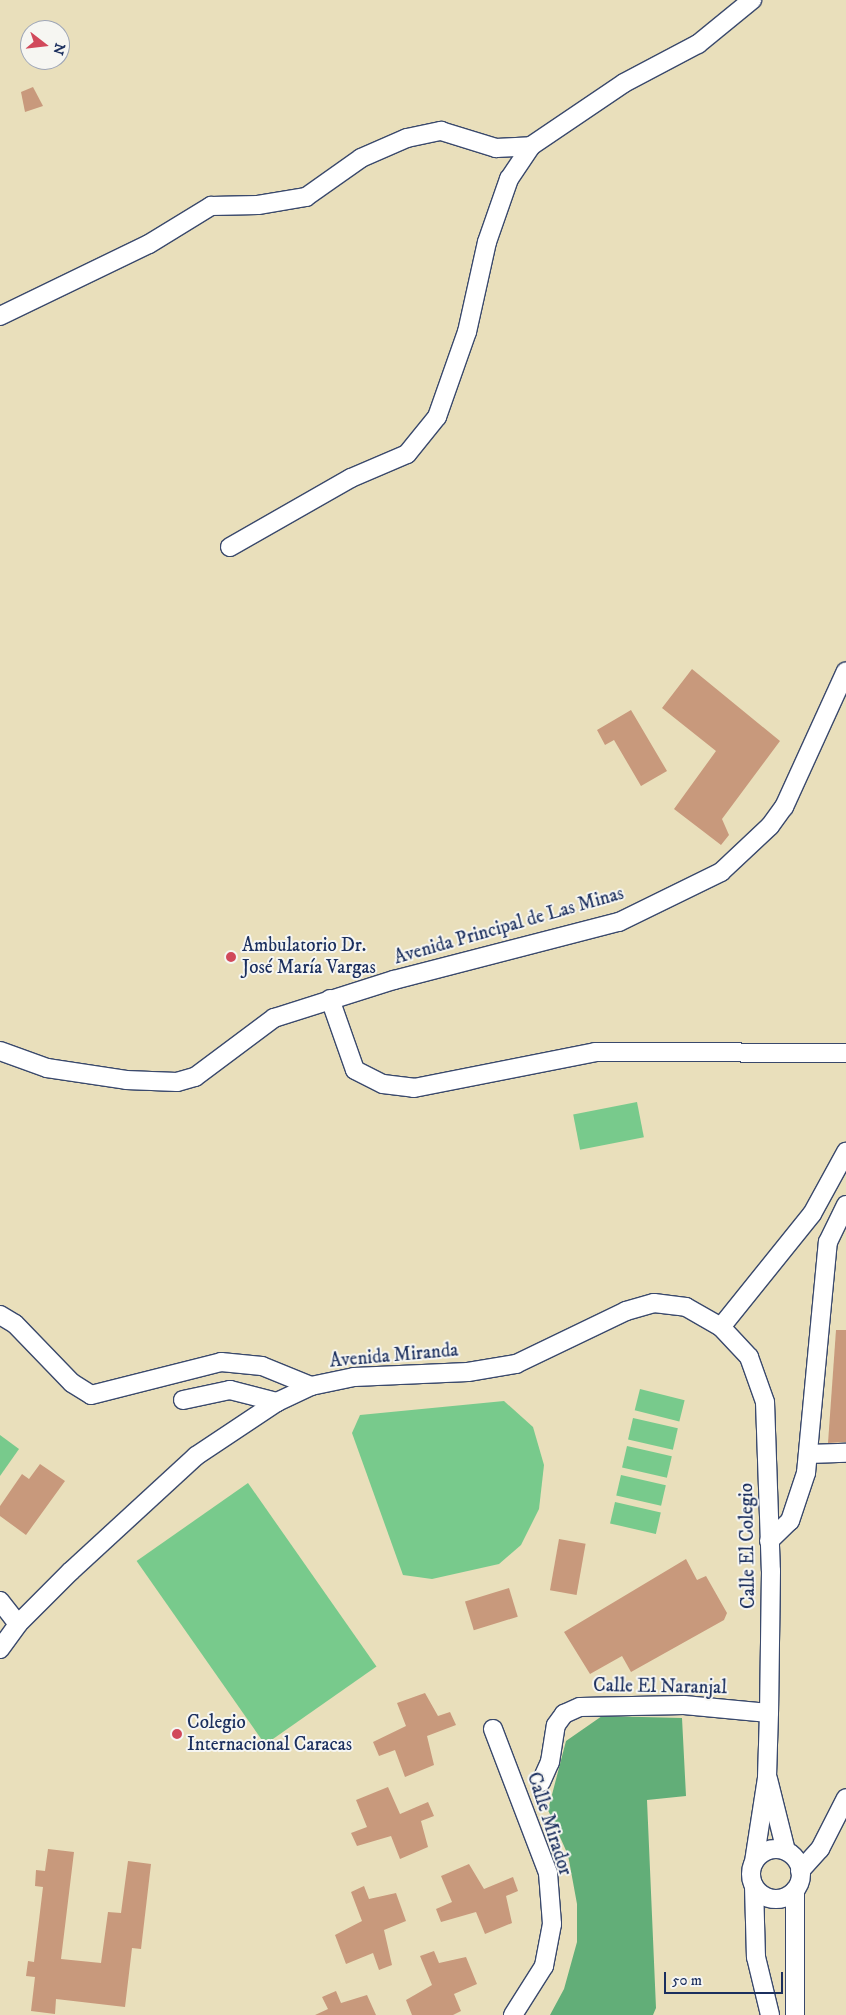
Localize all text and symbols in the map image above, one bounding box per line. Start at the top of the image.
north arrow [20,20,70,70]
text: N [48,41,69,57]
street label: Avenida Principal de Las Minas [392,882,626,970]
place label: Ambulatorio Dr. José María Vargas [242,935,376,979]
marker: Ambulatorio Dr. José María Vargas [224,950,238,964]
street label: Avenida Miranda [329,1339,459,1373]
street label: Calle El Colegio [736,1483,760,1609]
street label: Calle El Naranjal [593,1674,727,1700]
place label: Colegio Internacional Caracas [187,1712,352,1756]
marker: Colegio Internacional Caracas [171,1728,183,1740]
street label: Calle Mirador [522,1770,576,1878]
scale bar [666,1962,785,1994]
text: 50 m [672,1971,702,1990]

